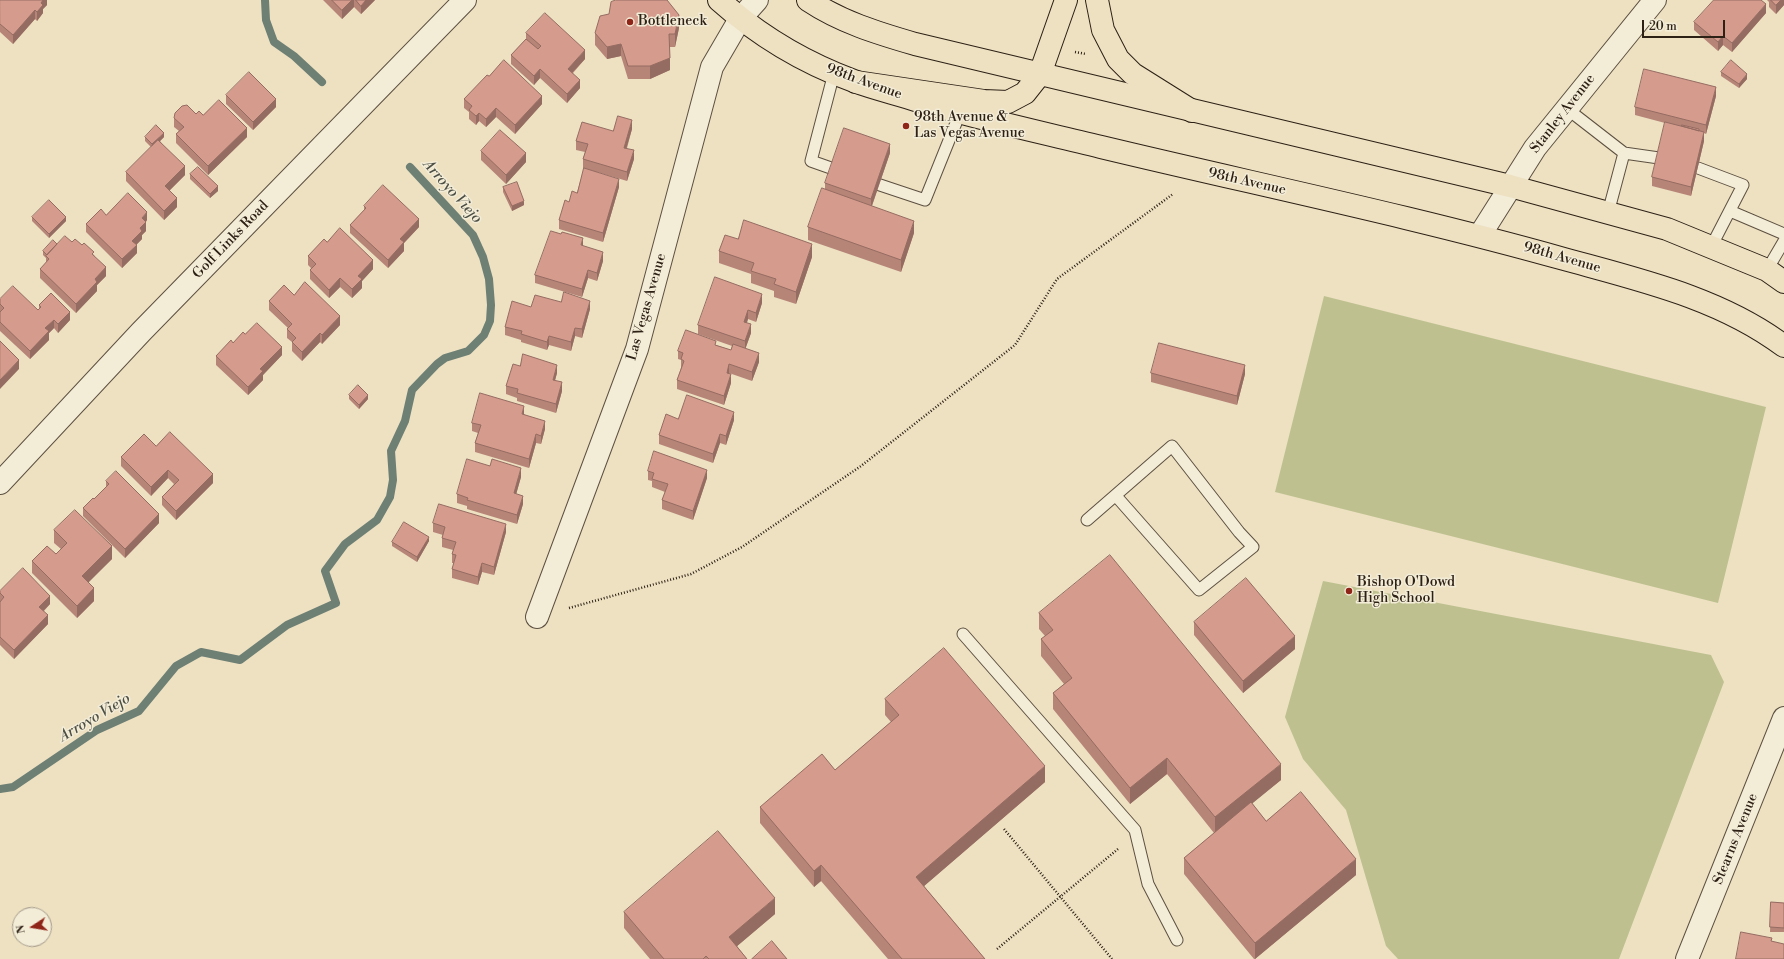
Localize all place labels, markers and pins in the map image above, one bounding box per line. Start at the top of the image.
place label: Bottleneck [638,14,707,30]
marker: Bottleneck [625,17,635,27]
place label: 98th Avenue & Las Vegas Avenue [914,110,1025,142]
marker: 98th Avenue & Las Vegas Avenue [901,121,911,131]
place label: Bishop O'Dowd High School [1357,575,1455,608]
marker: Bishop O'Dowd High School [1344,586,1354,596]

